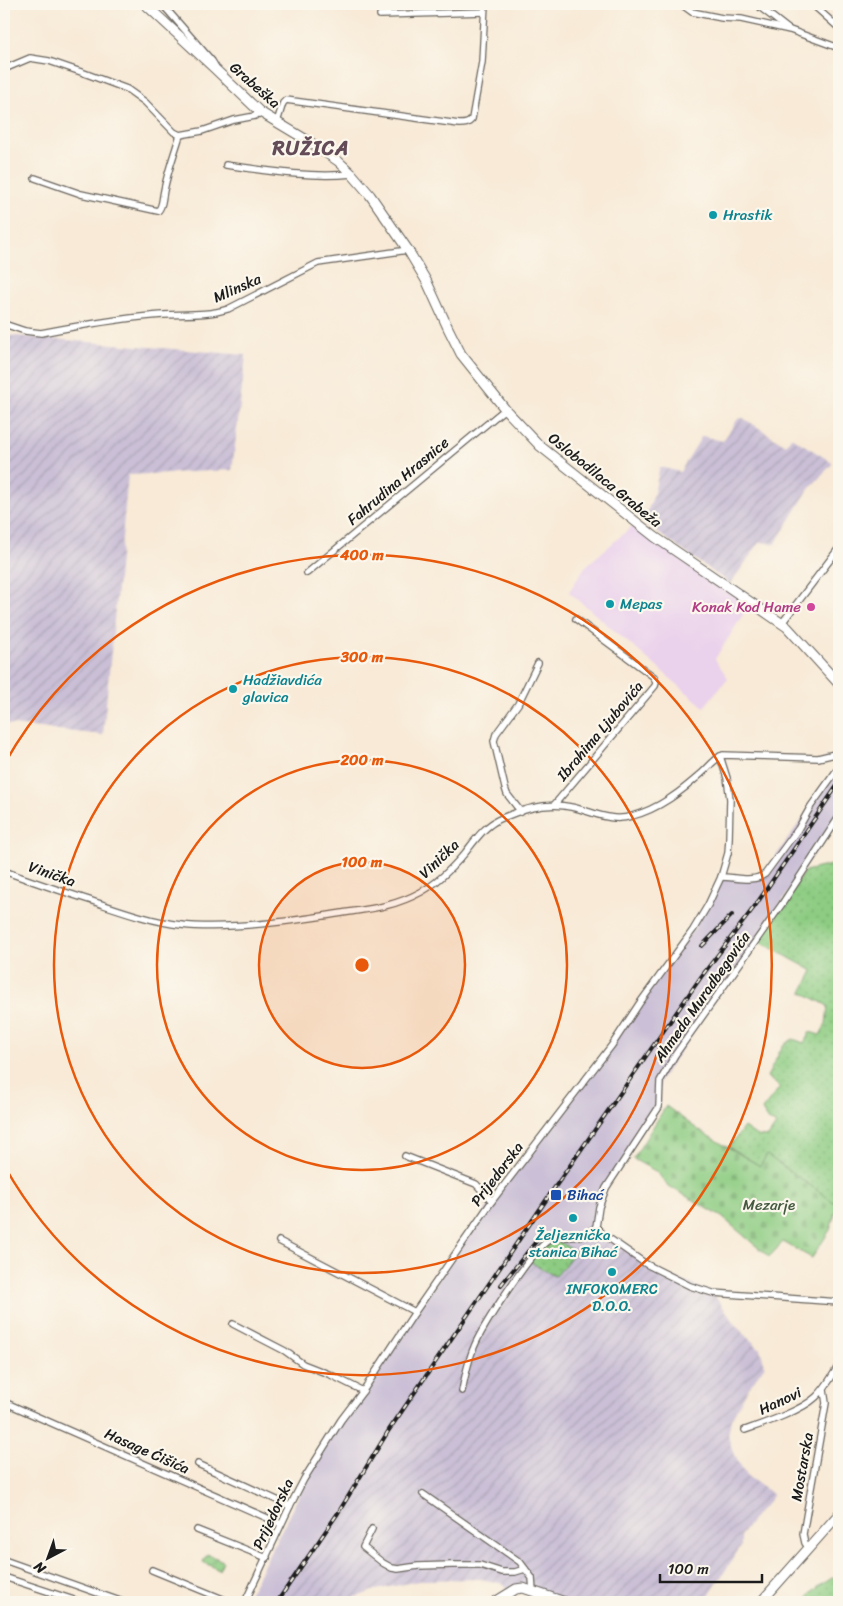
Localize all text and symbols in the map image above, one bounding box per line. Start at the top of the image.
street label: Grabeška [223,55,287,115]
district label: RUŽICA [272,131,349,166]
place label: Hrastik [723,202,773,228]
marker: Hrastik [707,209,719,221]
street label: Mlinska [209,266,266,310]
street label: Oslobodilaca Grabeža [542,426,668,535]
street label: Fahrudina Hrasnice [341,430,455,532]
text: 400 m [339,542,384,568]
place label: Mepas [620,591,662,617]
place label: Konak Kod Hame [692,594,801,620]
marker: Mepas [604,598,616,610]
marker: Konak Kod Hame [805,601,817,613]
text: 300 m [340,644,384,670]
place label: Hadžiavdića glavica [242,667,322,710]
street label: Ibrahima Ljubovića [549,675,650,788]
marker: Hadžiavdića glavica [227,683,239,695]
text: 200 m [339,747,384,773]
street label: Vinička [413,833,466,885]
text: 100 m [342,849,383,875]
street label: Vinička [25,854,79,894]
street label: Ahmeda Muradbegovića [646,926,757,1069]
centre of rings [353,956,371,974]
street label: Prijedorska [464,1136,530,1212]
place label: Bihać [567,1182,605,1208]
marker: Bihać [549,1188,563,1202]
park label: Mezarje [743,1192,795,1218]
marker: Željeznička stanica Bihać [567,1212,579,1224]
place label: Željeznička stanica Bihać [528,1222,619,1265]
marker: INFOKOMERC D.O.O. [606,1266,618,1278]
place label: INFOKOMERC D.O.O. [565,1276,658,1319]
street label: Hanovi [754,1379,807,1422]
street label: Hasage Ćišića [100,1421,194,1482]
street label: Mostarska [783,1430,821,1503]
street label: Prijedorska [245,1474,301,1554]
north arrow [22,1534,72,1584]
scale bar [660,1551,763,1583]
text: N [28,1555,52,1581]
text: 100 m [668,1556,709,1582]

